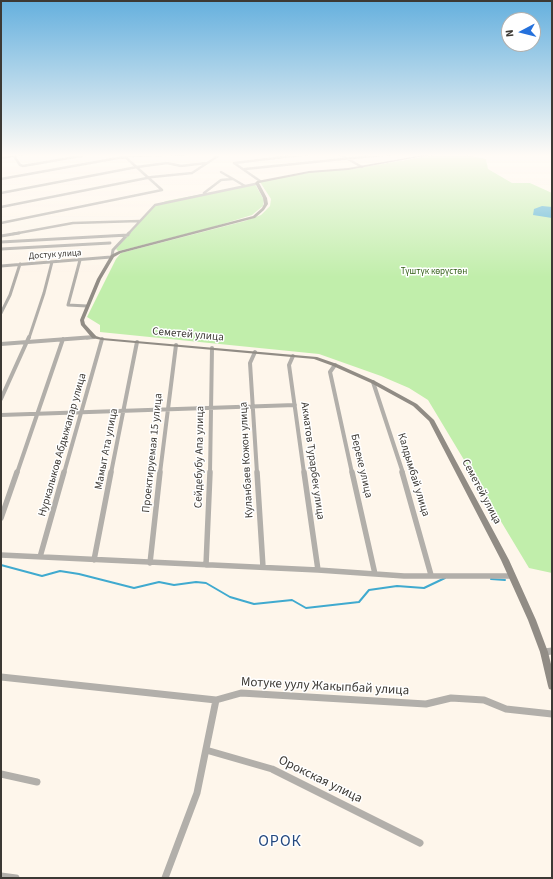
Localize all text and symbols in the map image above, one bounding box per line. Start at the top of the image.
north arrow [501,12,541,52]
text: N [502,29,517,38]
street label: Достук улица [28,248,82,262]
park label: Түштүк көрүстөн [401,267,467,277]
street label: Семетей улица [152,325,224,345]
street label: Нуркалыков Абдыжапар улица [36,372,90,518]
street label: Проектируемая 15 улица [140,393,166,513]
street label: Акматов Турарбек улица [297,401,327,521]
street label: Куланбаев Кожон улица [237,402,257,518]
street label: Сейдебубу Апа улица [193,406,207,508]
street label: Мамыт Ата улица [93,407,121,491]
street label: Калдымбай улица [394,432,432,518]
street label: Береке улица [347,433,375,499]
street label: Семетей улица [458,457,504,527]
street label: Мотуке уулу Жакыпбай улица [240,675,410,699]
street label: Орокская улица [276,753,364,807]
district label: ОРОК [258,832,302,852]

